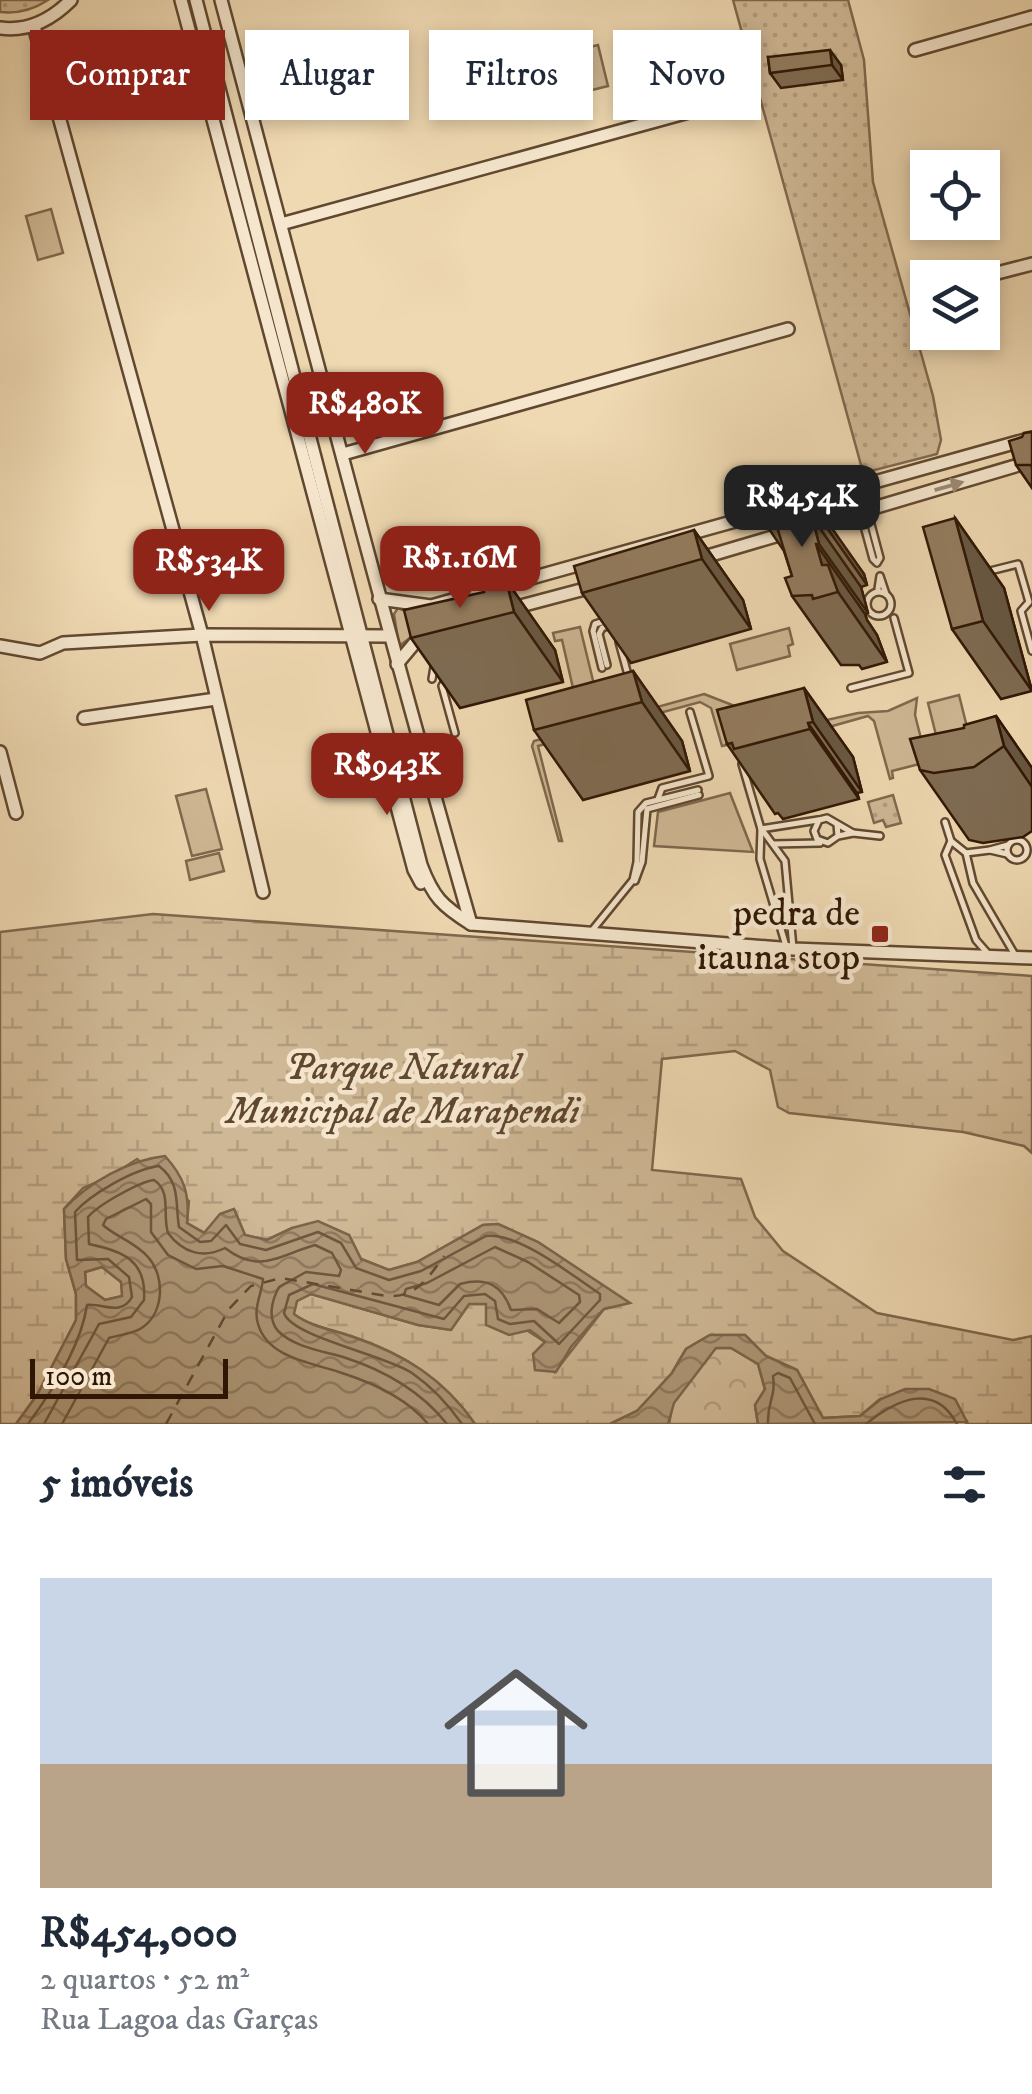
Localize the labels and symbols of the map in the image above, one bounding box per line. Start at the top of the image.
pin: R$480K [284,372,446,457]
pin: R$454K [721,465,883,550]
one-way arrow [934,478,965,493]
pin: R$1.16M [368,526,552,611]
pin: R$534K [128,529,290,614]
pin: R$943K [306,733,468,818]
place label: pedra de itauna stop [697,890,860,982]
marker: pedra de itauna stop [869,923,891,945]
park label: Parque Natural Municipal de Marapendi [224,1044,581,1136]
scale bar [30,1354,228,1398]

